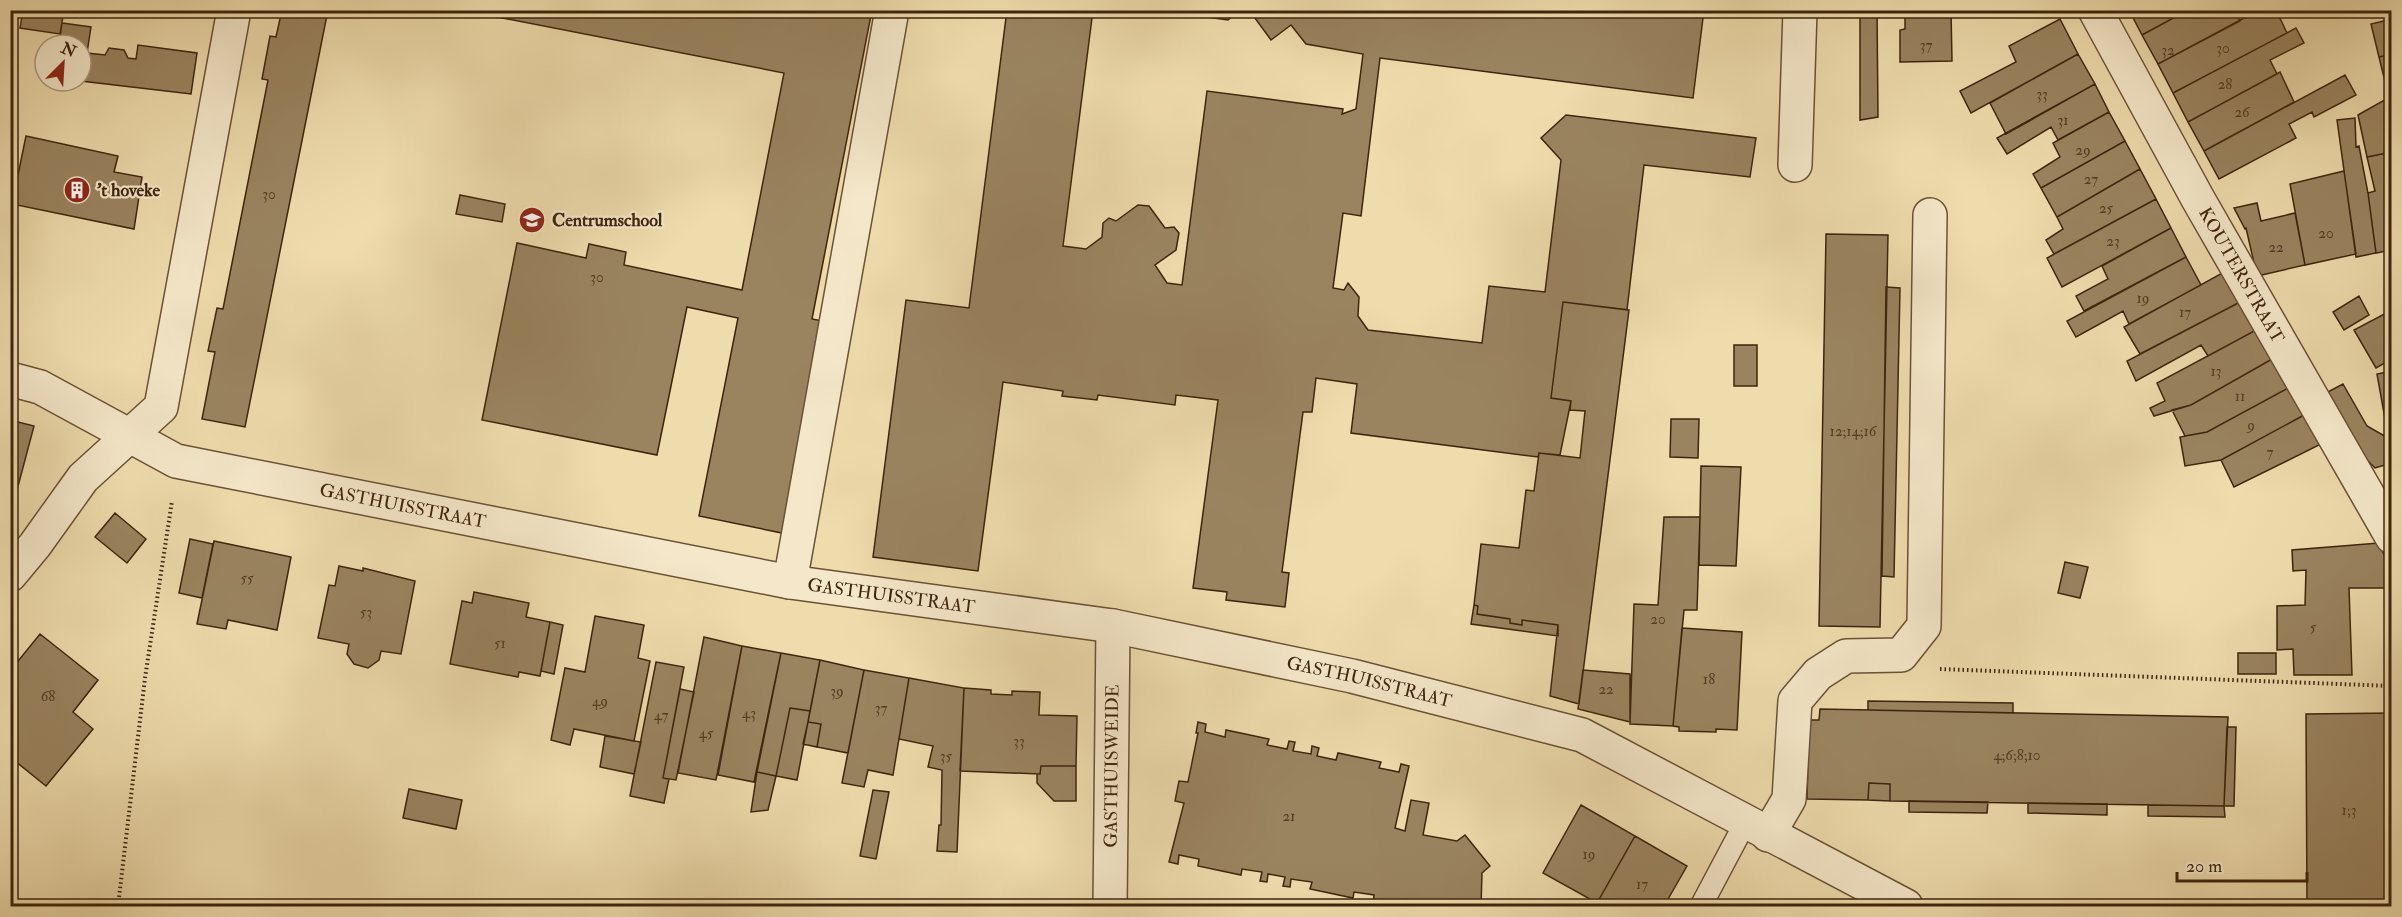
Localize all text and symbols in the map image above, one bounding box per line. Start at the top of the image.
north arrow [33,33,93,93]
house number: 37 [1920,36,1932,55]
text: N [57,38,80,63]
house number: 30 [2216,39,2230,58]
house number: 32 [2161,41,2175,60]
house number: 28 [2218,75,2232,94]
house number: 33 [2036,85,2048,104]
house number: 26 [2234,103,2251,122]
house number: 31 [2057,111,2069,130]
house number: 29 [2075,141,2091,160]
house number: 27 [2084,170,2098,189]
building icon: 't hoveke [62,175,92,205]
place label: 't hoveke [97,179,160,202]
house number: 30 [262,185,276,204]
house number: 25 [2099,199,2113,218]
street label: KOUTERSTRAAT [2193,203,2290,348]
school or university icon: Centrumschool [517,205,547,235]
place label: Centrumschool [552,209,663,232]
house number: 20 [2318,224,2334,243]
house number: 23 [2106,232,2120,251]
house number: 22 [2268,238,2284,257]
house number: 30 [590,268,604,287]
house number: 19 [2137,289,2149,308]
house number: 17 [2179,303,2191,322]
house number: 13 [2210,362,2222,381]
house number: 11 [2235,387,2245,406]
house number: 9 [2246,416,2255,435]
house number: 12;14;16 [1830,422,1878,441]
house number: 7 [2267,443,2274,462]
street label: GASTHUISSTRAAT [318,479,488,534]
house number: 55 [240,569,254,588]
street label: GASTHUISSTRAAT [806,574,977,619]
house number: 53 [360,603,372,622]
house number: 20 [1650,610,1666,629]
house number: 5 [2310,618,2317,637]
house number: 51 [494,634,506,653]
street label: GASTHUISSTRAAT [1285,652,1455,713]
house number: 18 [1703,670,1715,689]
house number: 22 [1598,680,1614,699]
house number: 39 [830,682,844,701]
street label: GASTHUISWEIDE [1100,684,1124,848]
house number: 68 [41,687,55,706]
house number: 49 [592,692,608,711]
house number: 37 [875,699,887,718]
house number: 43 [742,704,756,723]
house number: 47 [654,706,668,725]
house number: 45 [699,724,714,743]
house number: 33 [1013,732,1025,751]
house number: 4;6;8;10 [1994,746,2040,765]
house number: 35 [940,747,953,766]
house number: 1;3 [2342,801,2356,820]
house number: 21 [1283,807,1295,826]
house number: 19 [1583,845,1595,864]
scale bar [2177,845,2308,883]
text: 20 m [2186,855,2222,878]
house number: 17 [1636,875,1648,894]

